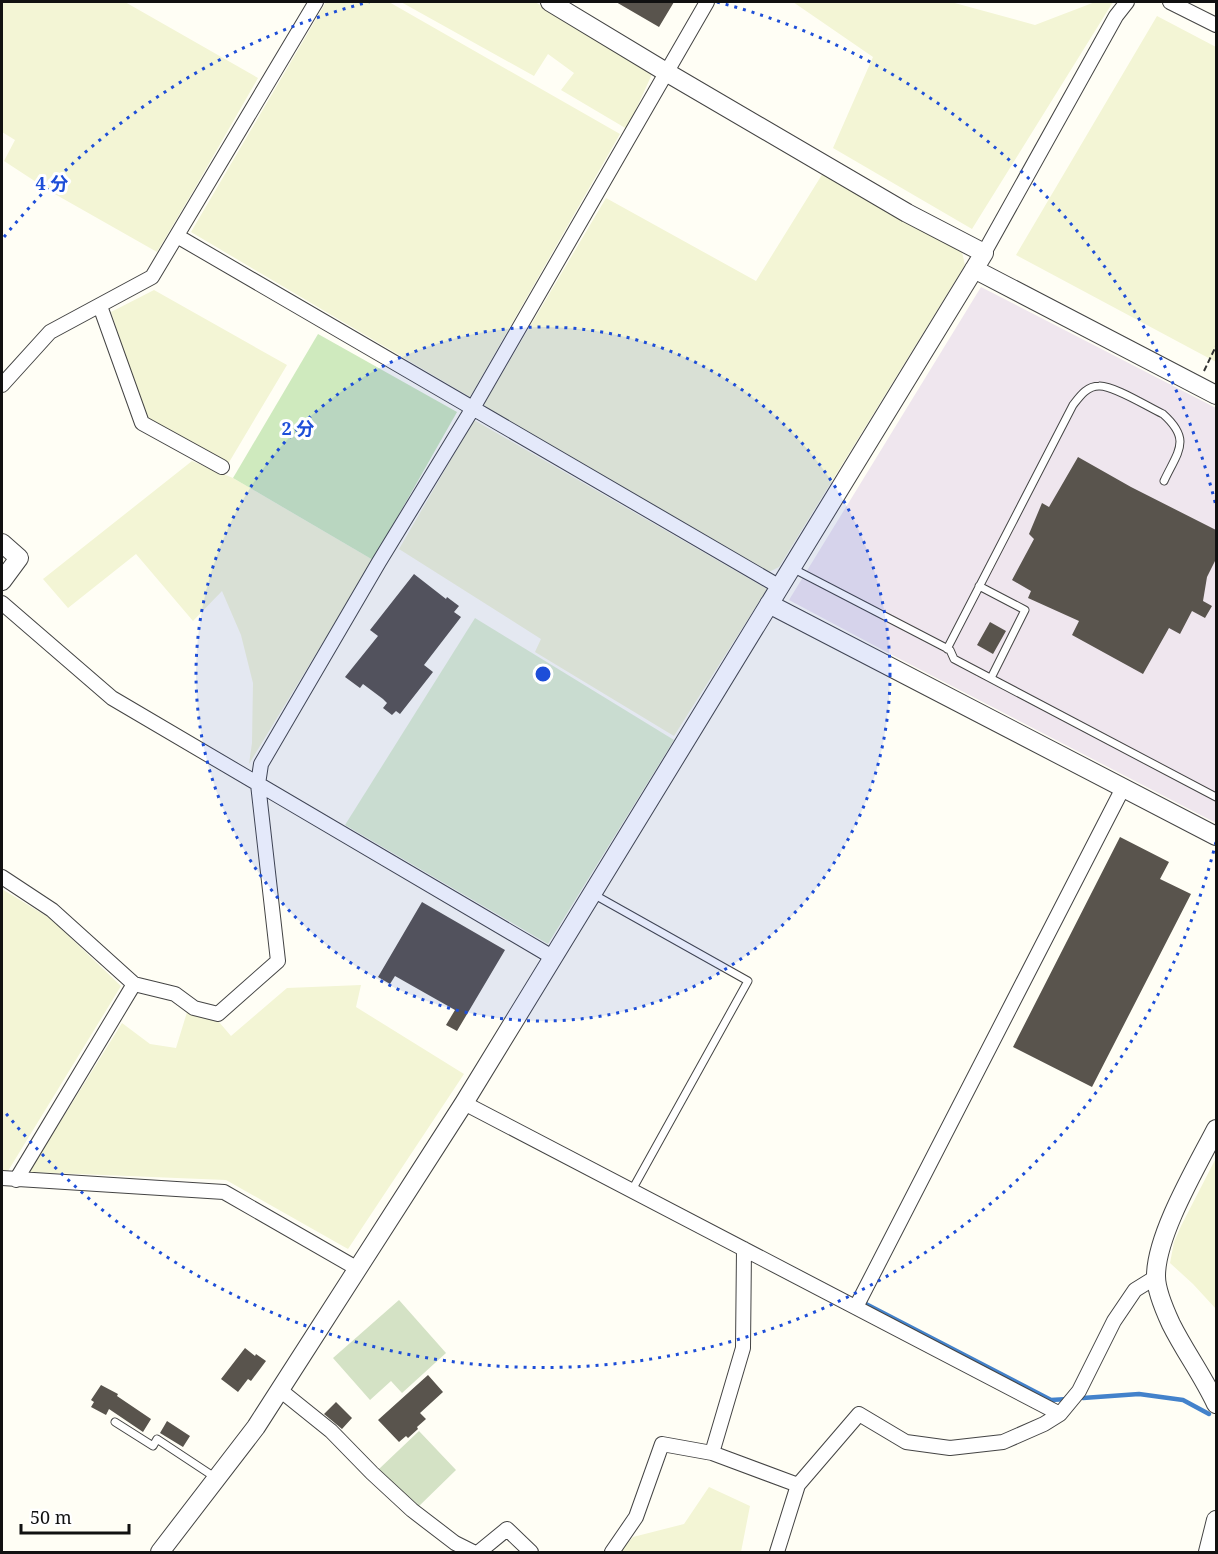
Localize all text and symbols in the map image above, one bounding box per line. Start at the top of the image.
text: 4 分 [36,171,68,195]
text: 2 分 [282,416,314,440]
centre of rings [533,664,553,684]
scale bar [21,1497,129,1535]
text: 50 m [30,1505,72,1529]

